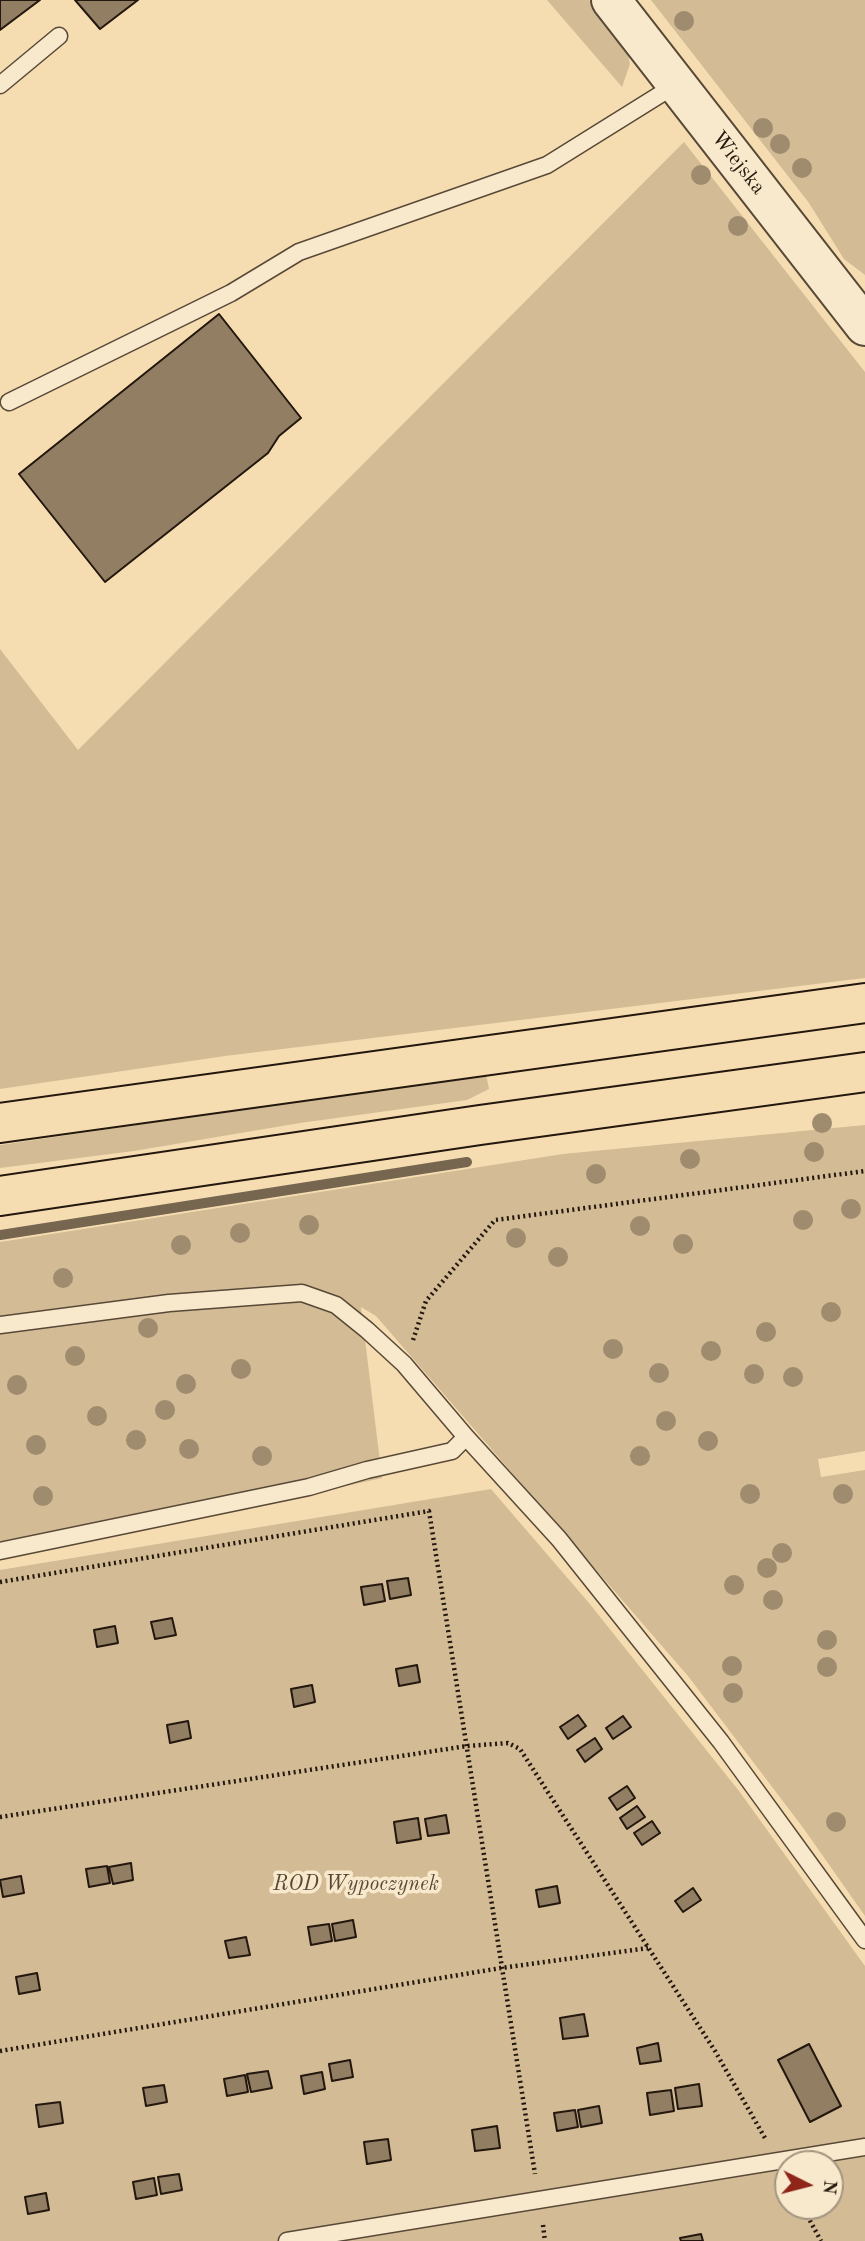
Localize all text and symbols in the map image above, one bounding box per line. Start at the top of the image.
street label: Wiejska [705,126,771,200]
park label: ROD Wypoczynek [273,1871,439,1897]
north arrow [774,2150,844,2220]
text: N [818,2179,839,2195]

